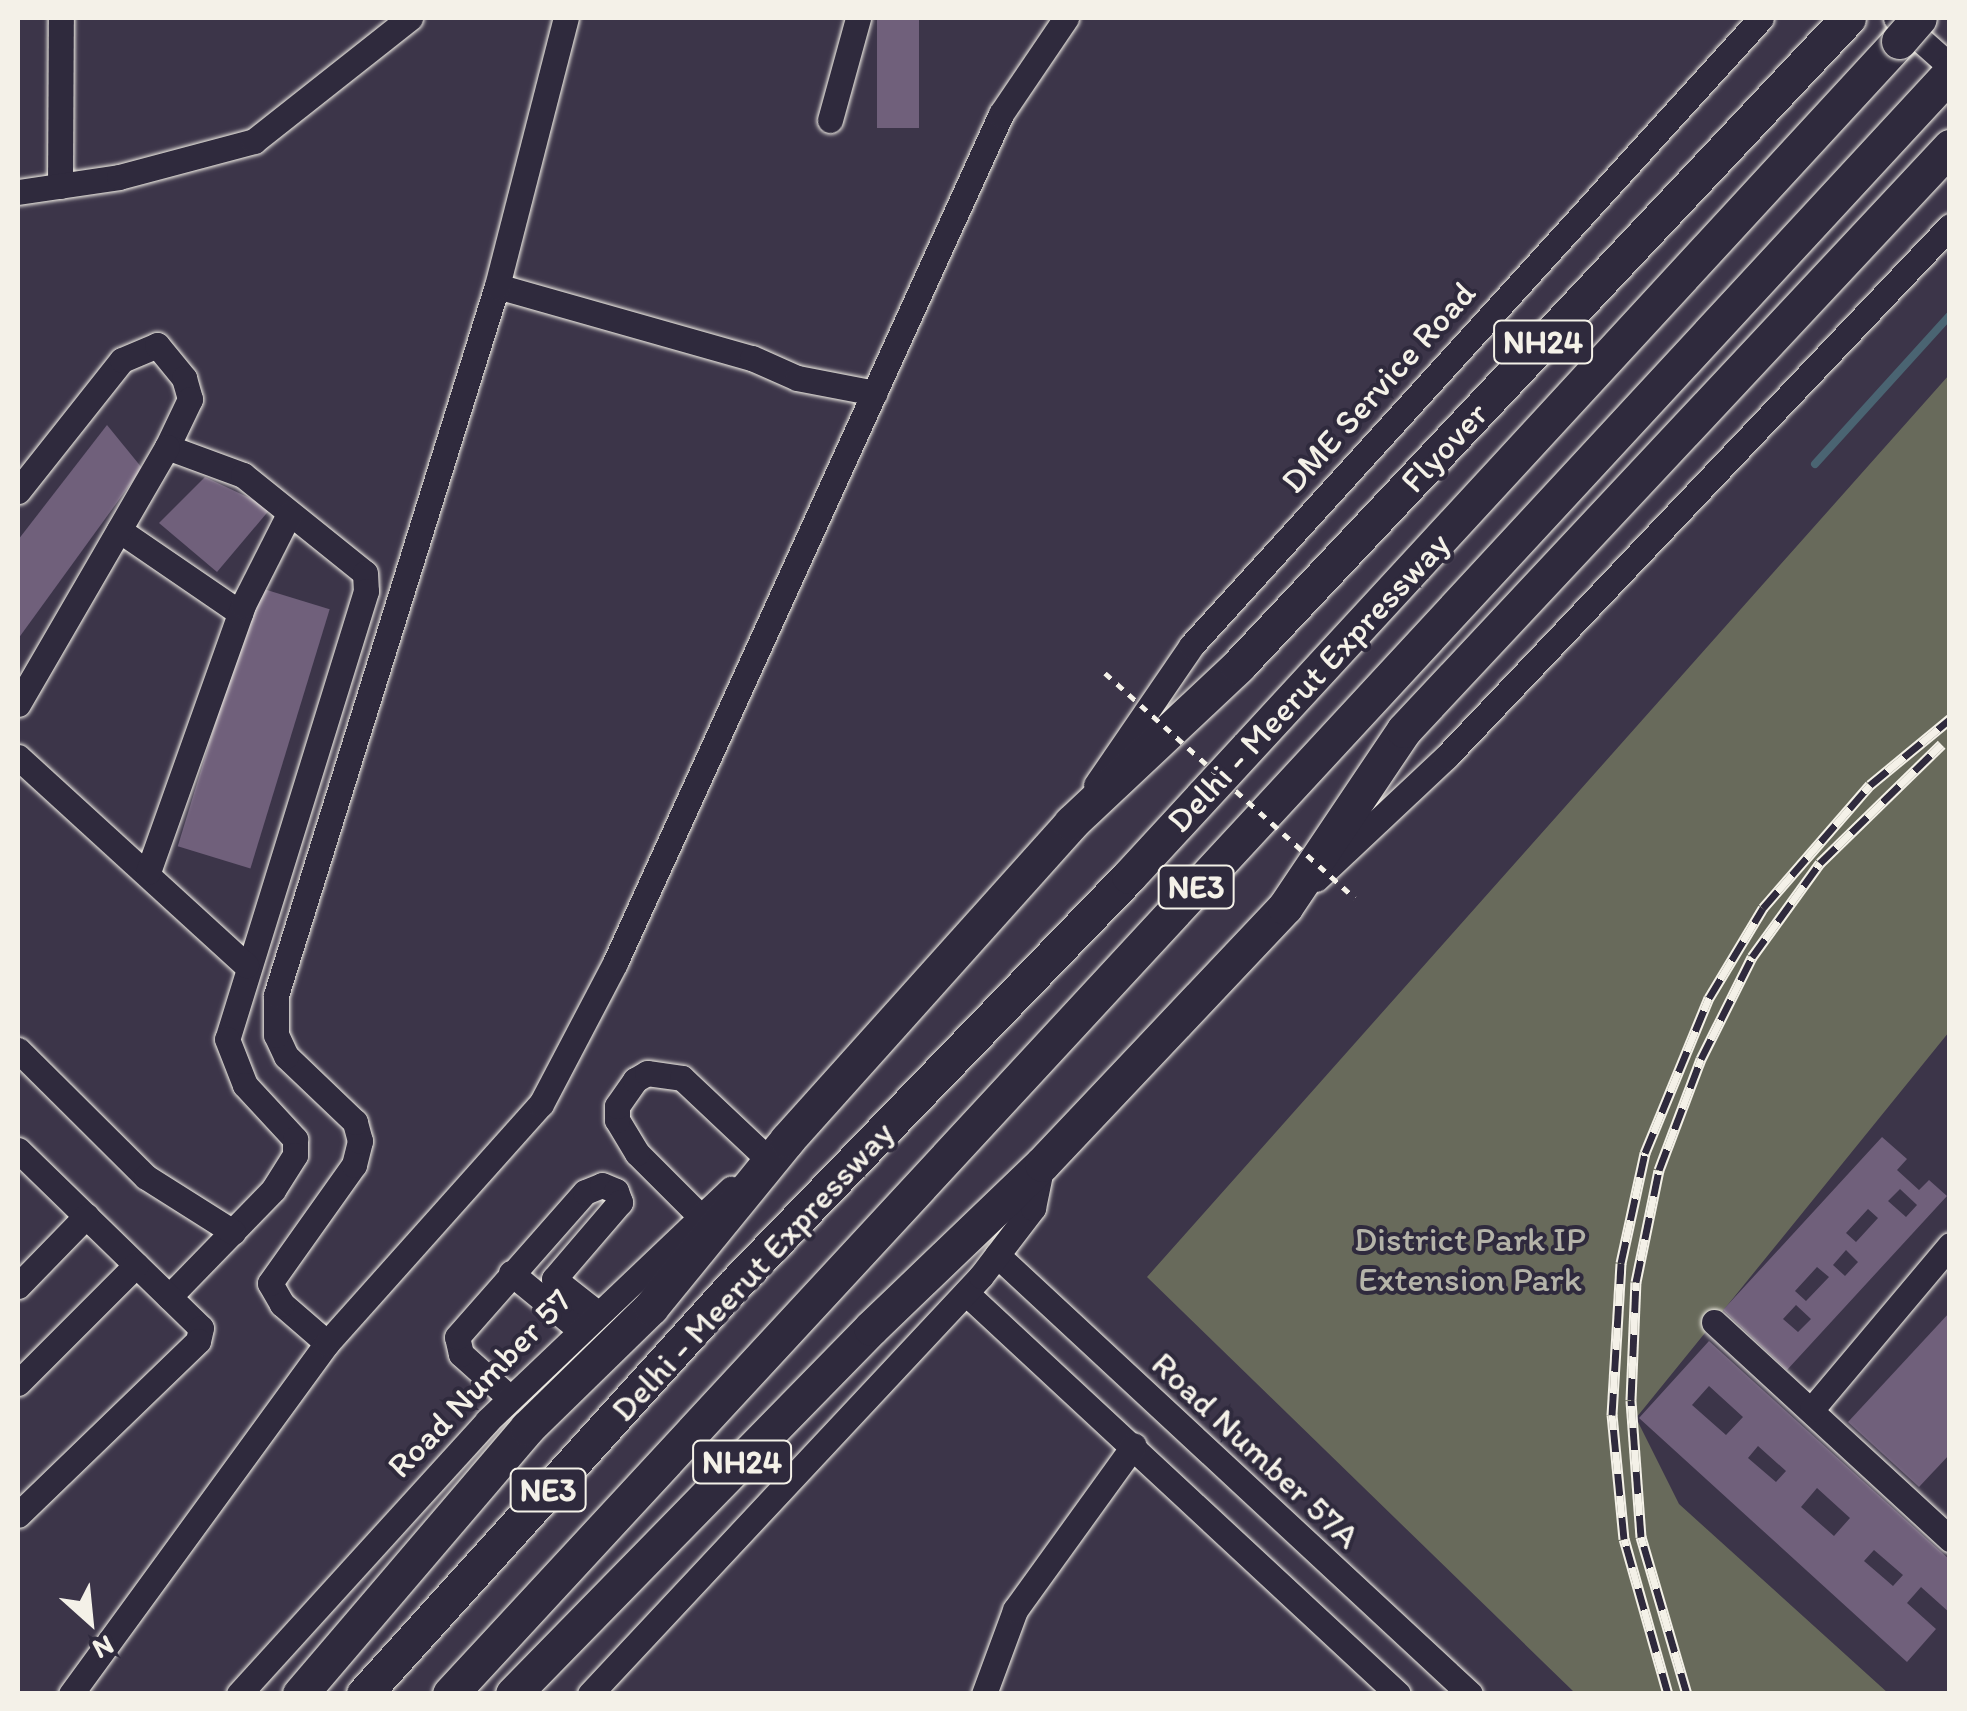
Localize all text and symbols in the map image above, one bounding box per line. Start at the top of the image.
street label: DME Service Road [1272,272,1484,502]
road number: NH24 [1493,315,1593,369]
street label: Flyover [1391,393,1497,501]
street label: Delhi - Meerut Expressway [1158,524,1458,840]
road number: NE3 [1156,860,1236,914]
street label: Delhi - Meerut Expressway [602,1113,902,1429]
park label: District Park IP Extension Park [1355,1218,1585,1300]
street label: Road Number 57 [378,1279,580,1487]
street label: Road Number 57A [1143,1342,1369,1558]
road number: NH24 [692,1435,792,1489]
road number: NE3 [508,1463,588,1517]
north arrow [40,1571,140,1671]
text: N [87,1628,120,1667]

